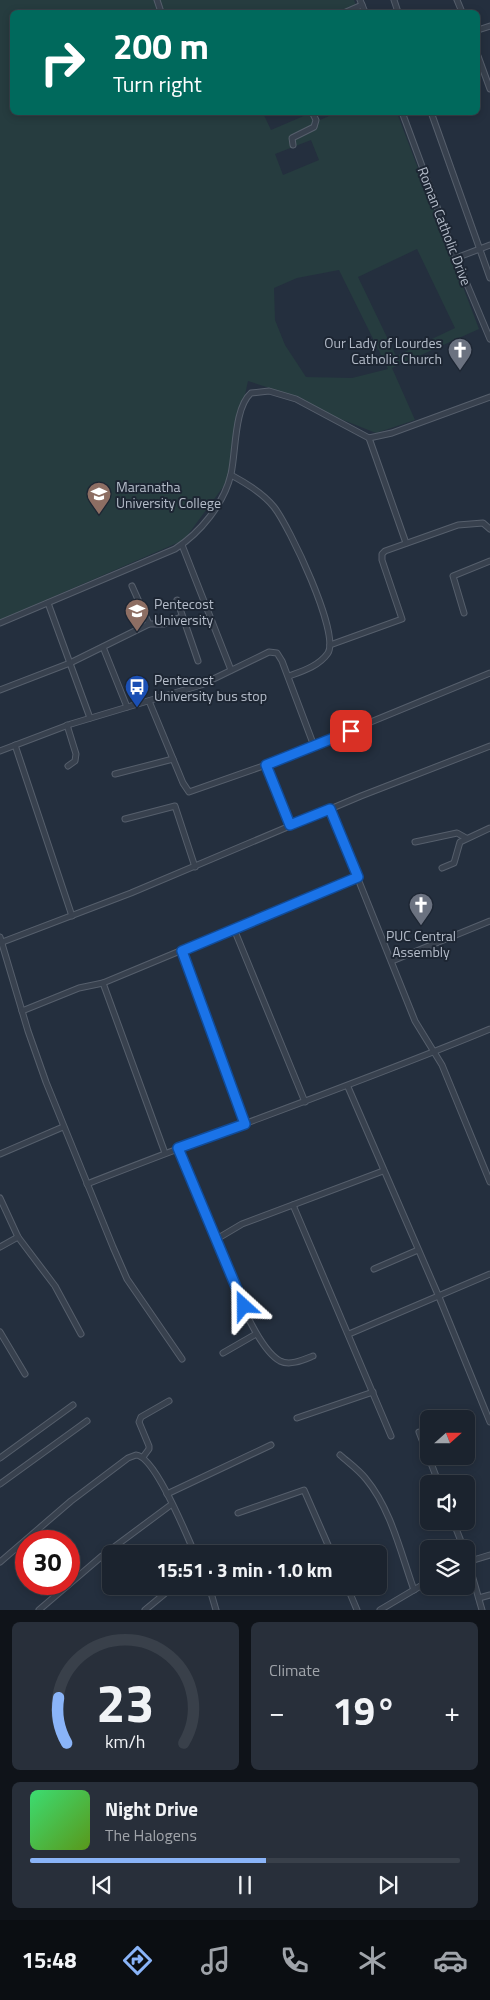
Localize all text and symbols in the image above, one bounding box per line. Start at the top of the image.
text: 200 m [113,19,209,73]
icon: right [30,30,95,95]
text: Turn right [113,67,202,101]
street label: Roman Catholic Drive [413,164,477,288]
place label: Our Lady of Lourdes Catholic Church [324,332,442,369]
church icon: Our Lady of Lourdes Catholic Church [447,337,473,371]
place label: Maranatha University College [116,476,221,513]
school or university icon: Maranatha University College [86,481,112,515]
place label: Pentecost University [154,593,214,630]
school or university icon: Pentecost University [124,598,150,632]
place label: Pentecost University bus stop [154,669,267,706]
bus stop icon: Pentecost University bus stop [124,674,150,708]
pin [330,710,372,752]
icon: arrive [337,717,365,745]
church icon: PUC Central Assembly [408,892,434,926]
place label: PUC Central Assembly [386,925,456,962]
position arrow [217,1279,269,1331]
north arrow [420,1410,475,1465]
map controls [420,1410,475,1595]
button: sound [420,1475,475,1530]
speed limit sign: 30 [15,1530,80,1595]
button: layers [420,1540,475,1595]
text: 15:51 · 3 min · 1.0 km [156,1555,333,1584]
text: Climate [269,1658,320,1682]
text: 23 [96,1663,155,1742]
text: 19° [333,1682,396,1740]
text: − [269,1690,285,1733]
text: + [444,1690,460,1733]
text: km/h [105,1728,146,1755]
text: Night Drive [105,1794,198,1823]
text: The Halogens [105,1823,197,1847]
icon: previous [88,1871,116,1899]
icon: pause [231,1871,259,1899]
icon: next [374,1871,402,1899]
text: 15:48 [22,1943,77,1977]
icon: directions [120,1943,155,1978]
icon: music [198,1943,233,1978]
icon: phone [277,1943,312,1978]
icon: climate [355,1943,390,1978]
icon: car [433,1943,468,1978]

